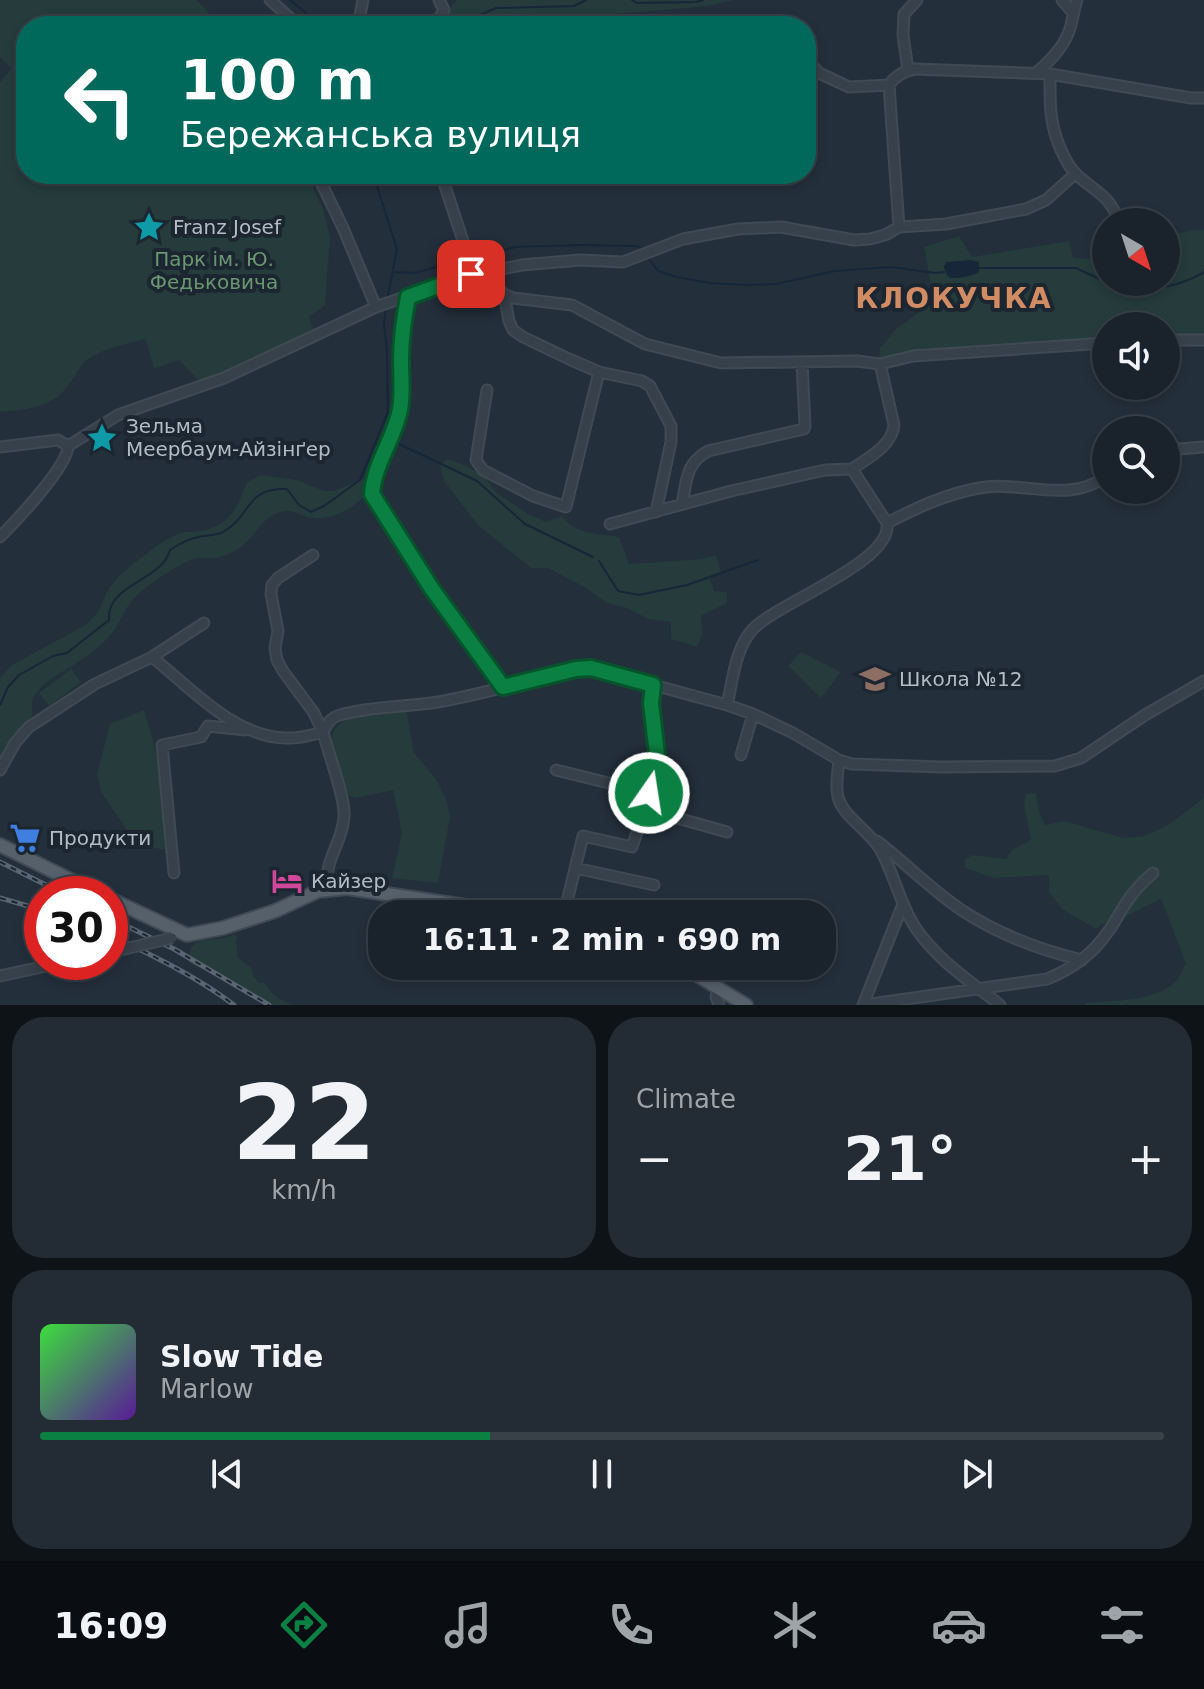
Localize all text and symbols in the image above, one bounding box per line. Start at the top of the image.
text: 100 m [180,47,375,112]
icon: left [48,48,152,152]
text: Бережанська вулиця [180,114,581,155]
north arrow [1092,208,1180,296]
map controls [1092,208,1180,504]
place icon: Franz Josef [132,210,166,244]
place label: Franz Josef [173,215,282,239]
pin [437,240,505,308]
park label: Парк ім. Ю. Федьковича [150,247,278,294]
icon: arrive [449,252,493,296]
district label: КЛОКУЧКА [855,282,1053,315]
button: sound [1092,312,1180,400]
place label: Зельма Меербаум-Айзінґер [126,414,331,461]
button: search [1092,416,1180,504]
place icon: Зельма Меербаум-Айзінґер [85,421,119,455]
school or university icon: Школа №12 [858,662,892,696]
place label: Школа №12 [899,667,1022,691]
position arrow [607,751,691,835]
supermarket icon: Продукти [8,821,42,855]
place label: Продукти [49,826,151,850]
hotel icon: Кайзер [270,864,304,898]
place label: Кайзер [311,869,386,893]
speed limit sign: 30 [24,876,128,980]
text: 16:11 · 2 min · 690 m [423,922,781,957]
text: 22 [232,1062,376,1184]
text: Climate [636,1084,736,1114]
text: 21° [843,1124,957,1194]
text: − [636,1133,673,1184]
text: + [1127,1133,1164,1184]
text: km/h [271,1175,337,1205]
text: Slow Tide [160,1339,323,1374]
text: Marlow [160,1374,253,1404]
icon: previous [205,1452,249,1496]
icon: pause [580,1452,624,1496]
icon: next [955,1452,999,1496]
icon: directions [276,1597,332,1653]
icon: music [440,1597,496,1653]
icon: phone [603,1597,659,1653]
icon: climate [767,1597,823,1653]
icon: car [931,1597,987,1653]
icon: filters [1094,1597,1150,1653]
text: 16:09 [54,1605,168,1646]

